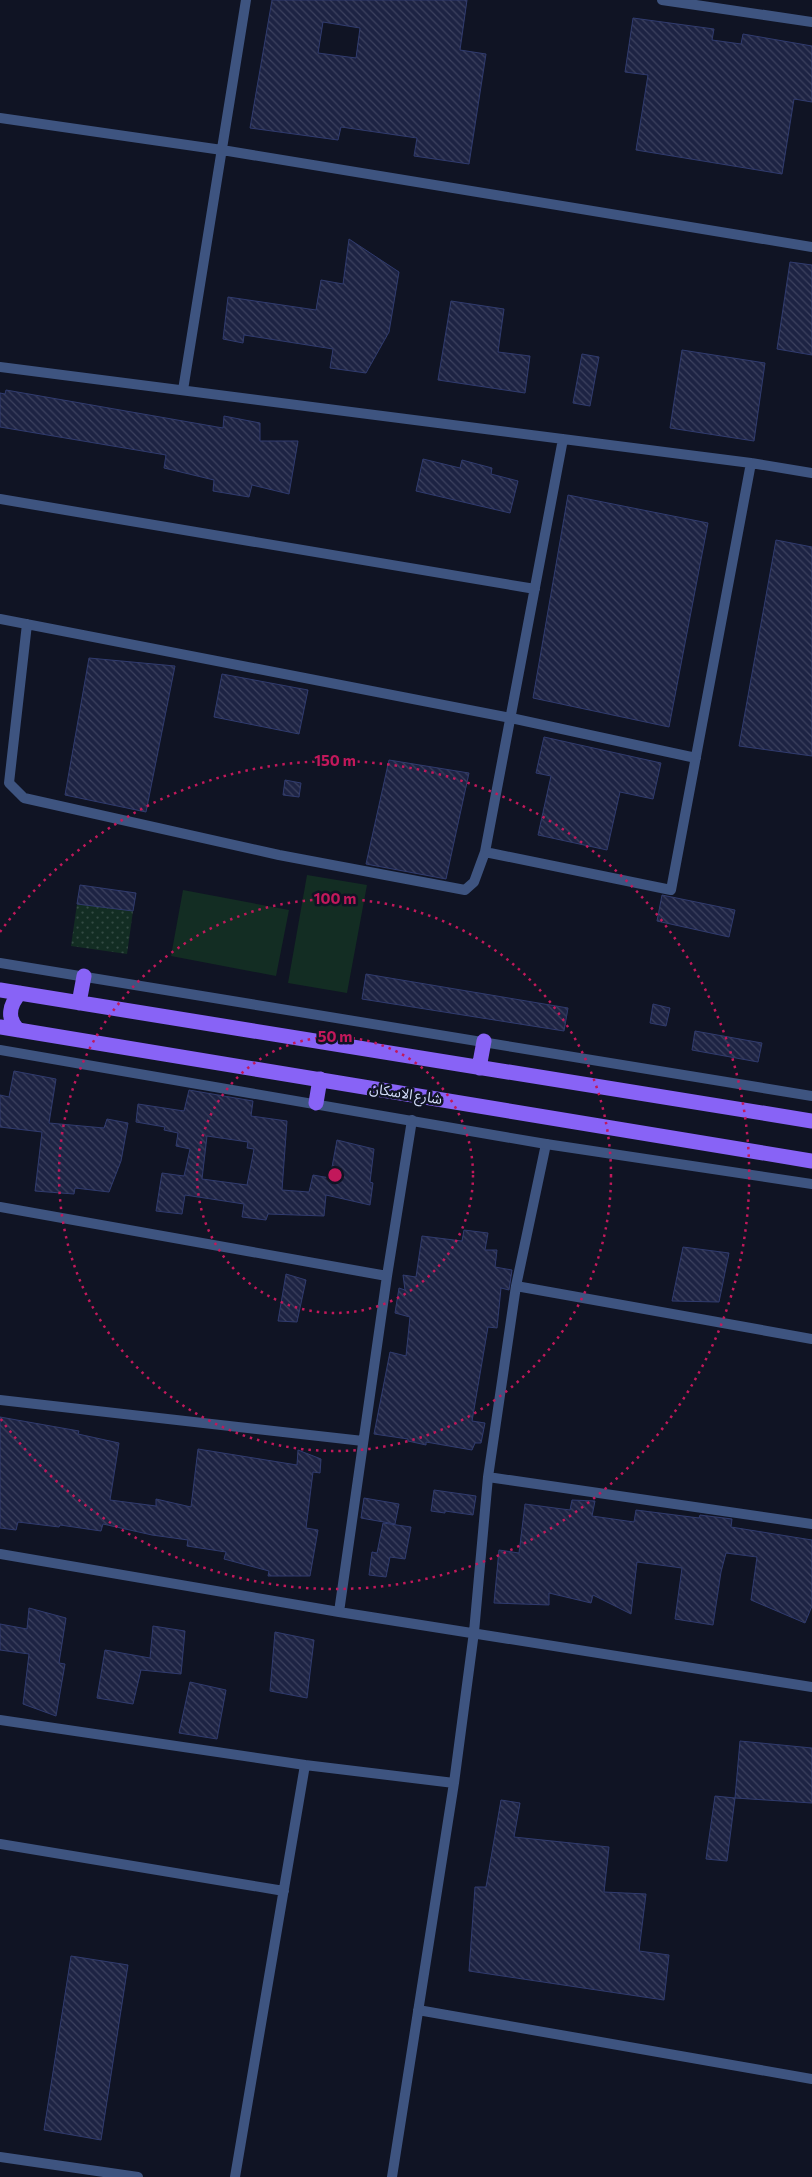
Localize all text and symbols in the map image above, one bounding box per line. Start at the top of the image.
text: 150 m [314,751,356,769]
text: 100 m [314,889,356,907]
text: 50 m [318,1027,352,1045]
street label: شارع الاسكان [368,1079,444,1110]
centre of rings [326,1166,344,1184]

